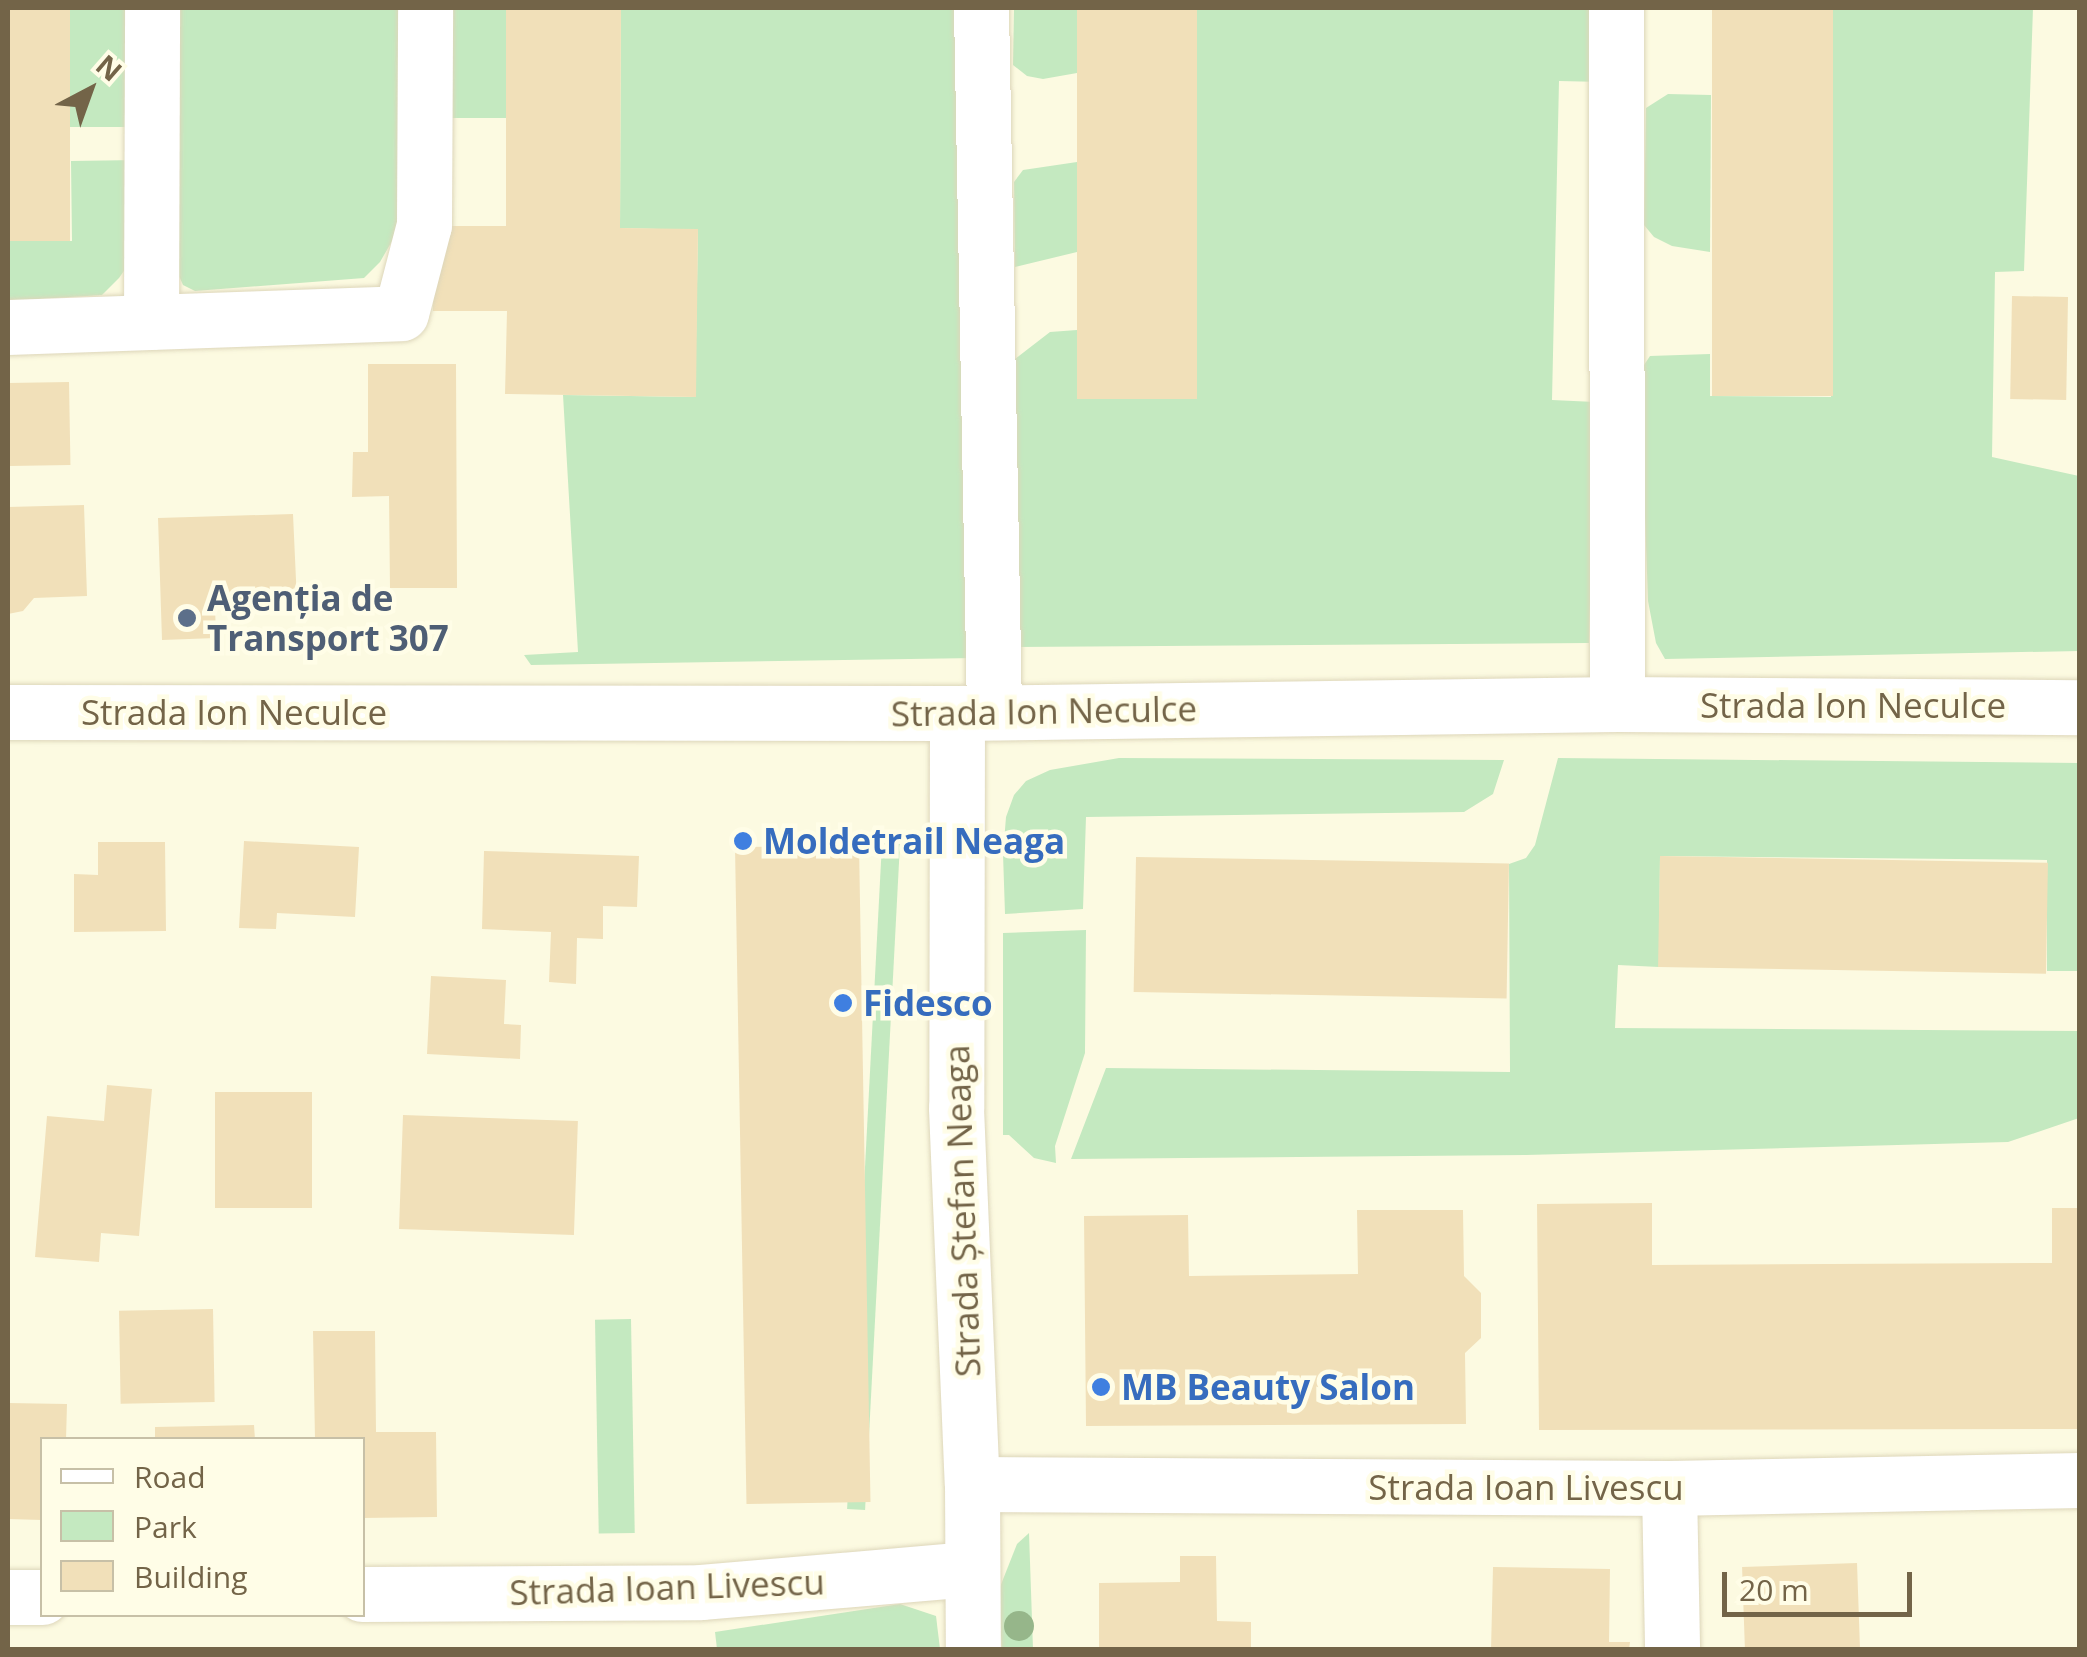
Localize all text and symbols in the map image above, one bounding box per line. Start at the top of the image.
north arrow [40,40,140,140]
text: N [89,46,131,89]
place label: Agenția de Transport 307 [207,577,449,659]
marker: Agenția de Transport 307 [176,607,198,629]
street label: Strada Ion Neculce [1700,684,2006,726]
street label: Strada Ion Neculce [891,687,1197,735]
street label: Strada Ion Neculce [81,691,387,733]
place label: Moldetrail Neaga [763,820,1065,862]
marker: Moldetrail Neaga [732,830,754,852]
place label: Fidesco [863,982,993,1024]
marker: Fidesco [832,992,854,1014]
street label: Strada Ștefan Neaga [935,1044,989,1378]
place label: MB Beauty Salon [1121,1366,1415,1408]
marker: MB Beauty Salon [1090,1376,1112,1398]
legend [40,1437,365,1617]
text: Road [134,1456,206,1497]
street label: Strada Ioan Livescu [1368,1466,1684,1508]
text: Park [134,1506,197,1547]
scale bar [1727,1552,1917,1614]
text: Building [134,1556,248,1597]
street label: Strada Ioan Livescu [509,1561,825,1613]
text: 20 m [1739,1569,1809,1610]

